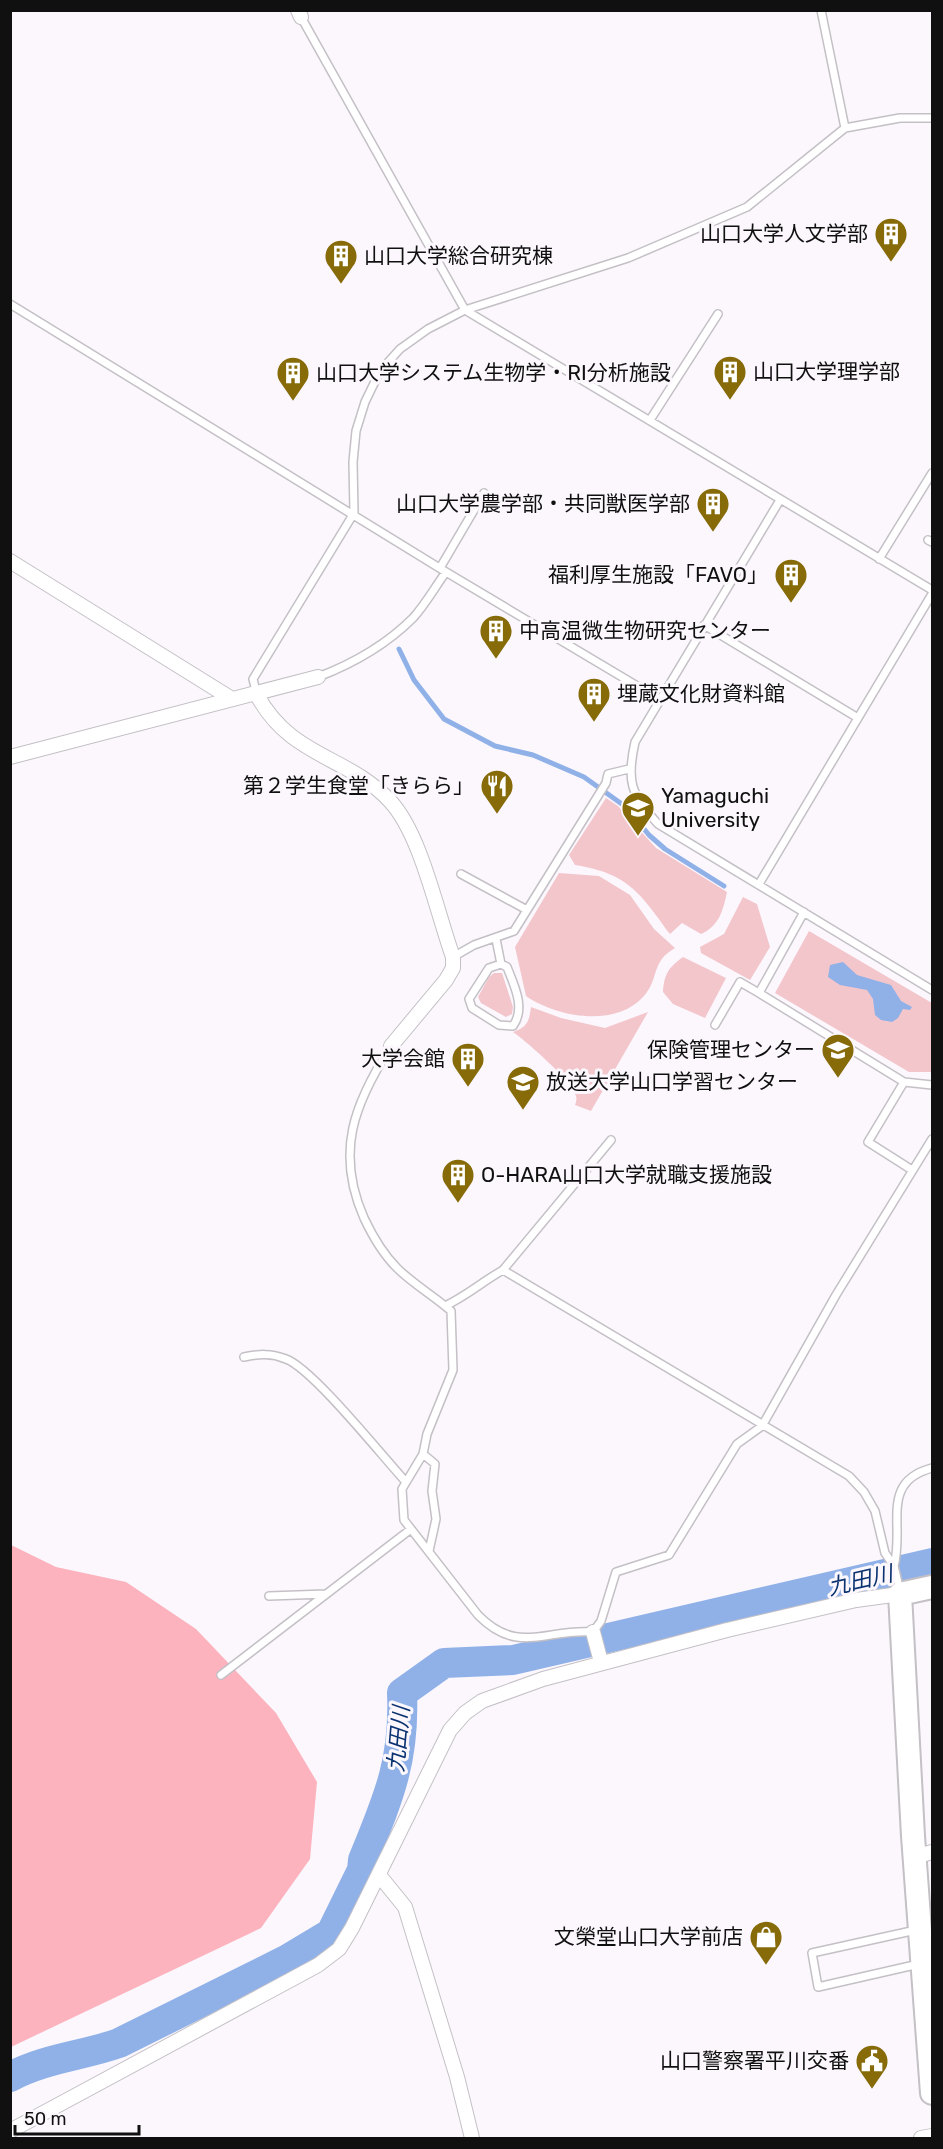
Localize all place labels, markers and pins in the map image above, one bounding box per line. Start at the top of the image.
building icon: 山口大学人文学部 [873,216,909,263]
place label: 山口大学人文学部 [700,221,868,246]
building icon: 山口大学総合研究棟 [323,238,359,285]
place label: 山口大学総合研究棟 [364,243,553,268]
building icon: 山口大学理学部 [712,354,748,401]
building icon: 山口大学システム生物学・RI分析施設 [275,355,311,402]
place label: 山口大学理学部 [753,359,900,384]
place label: 山口大学システム生物学・RI分析施設 [316,360,671,385]
building icon: 山口大学農学部・共同獣医学部 [695,486,731,533]
place label: 山口大学農学部・共同獣医学部 [396,491,690,516]
building icon: 福利厚生施設「FAVO」 [773,557,809,604]
place label: 福利厚生施設「FAVO」 [548,562,768,587]
building icon: 中高温微生物研究センター [478,613,514,660]
place label: 中高温微生物研究センター [519,618,771,643]
building icon: 埋蔵文化財資料館 [576,676,612,723]
place label: 埋蔵文化財資料館 [617,681,785,706]
restaurant icon: 第２学生食堂「きらら」 [479,768,515,815]
place label: 第２学生食堂「きらら」 [243,773,474,798]
place label: Yamaguchi University [661,783,769,832]
school or university icon: Yamaguchi University [620,790,656,837]
school or university icon: 保険管理センター [820,1032,856,1079]
place label: 保険管理センター [647,1037,815,1062]
building icon: 大学会館 [450,1041,486,1088]
place label: 大学会館 [361,1046,445,1071]
school or university icon: 放送大学山口学習センター [505,1064,541,1111]
place label: 放送大学山口学習センター [546,1069,798,1094]
building icon: O-HARA山口大学就職支援施設 [440,1157,476,1204]
place label: O-HARA山口大学就職支援施設 [481,1162,772,1187]
shop icon: 文榮堂山口大学前店 [748,1919,784,1966]
place label: 文榮堂山口大学前店 [554,1924,743,1949]
public building icon: 山口警察署平川交番 [854,2043,890,2090]
place label: 山口警察署平川交番 [660,2048,849,2073]

